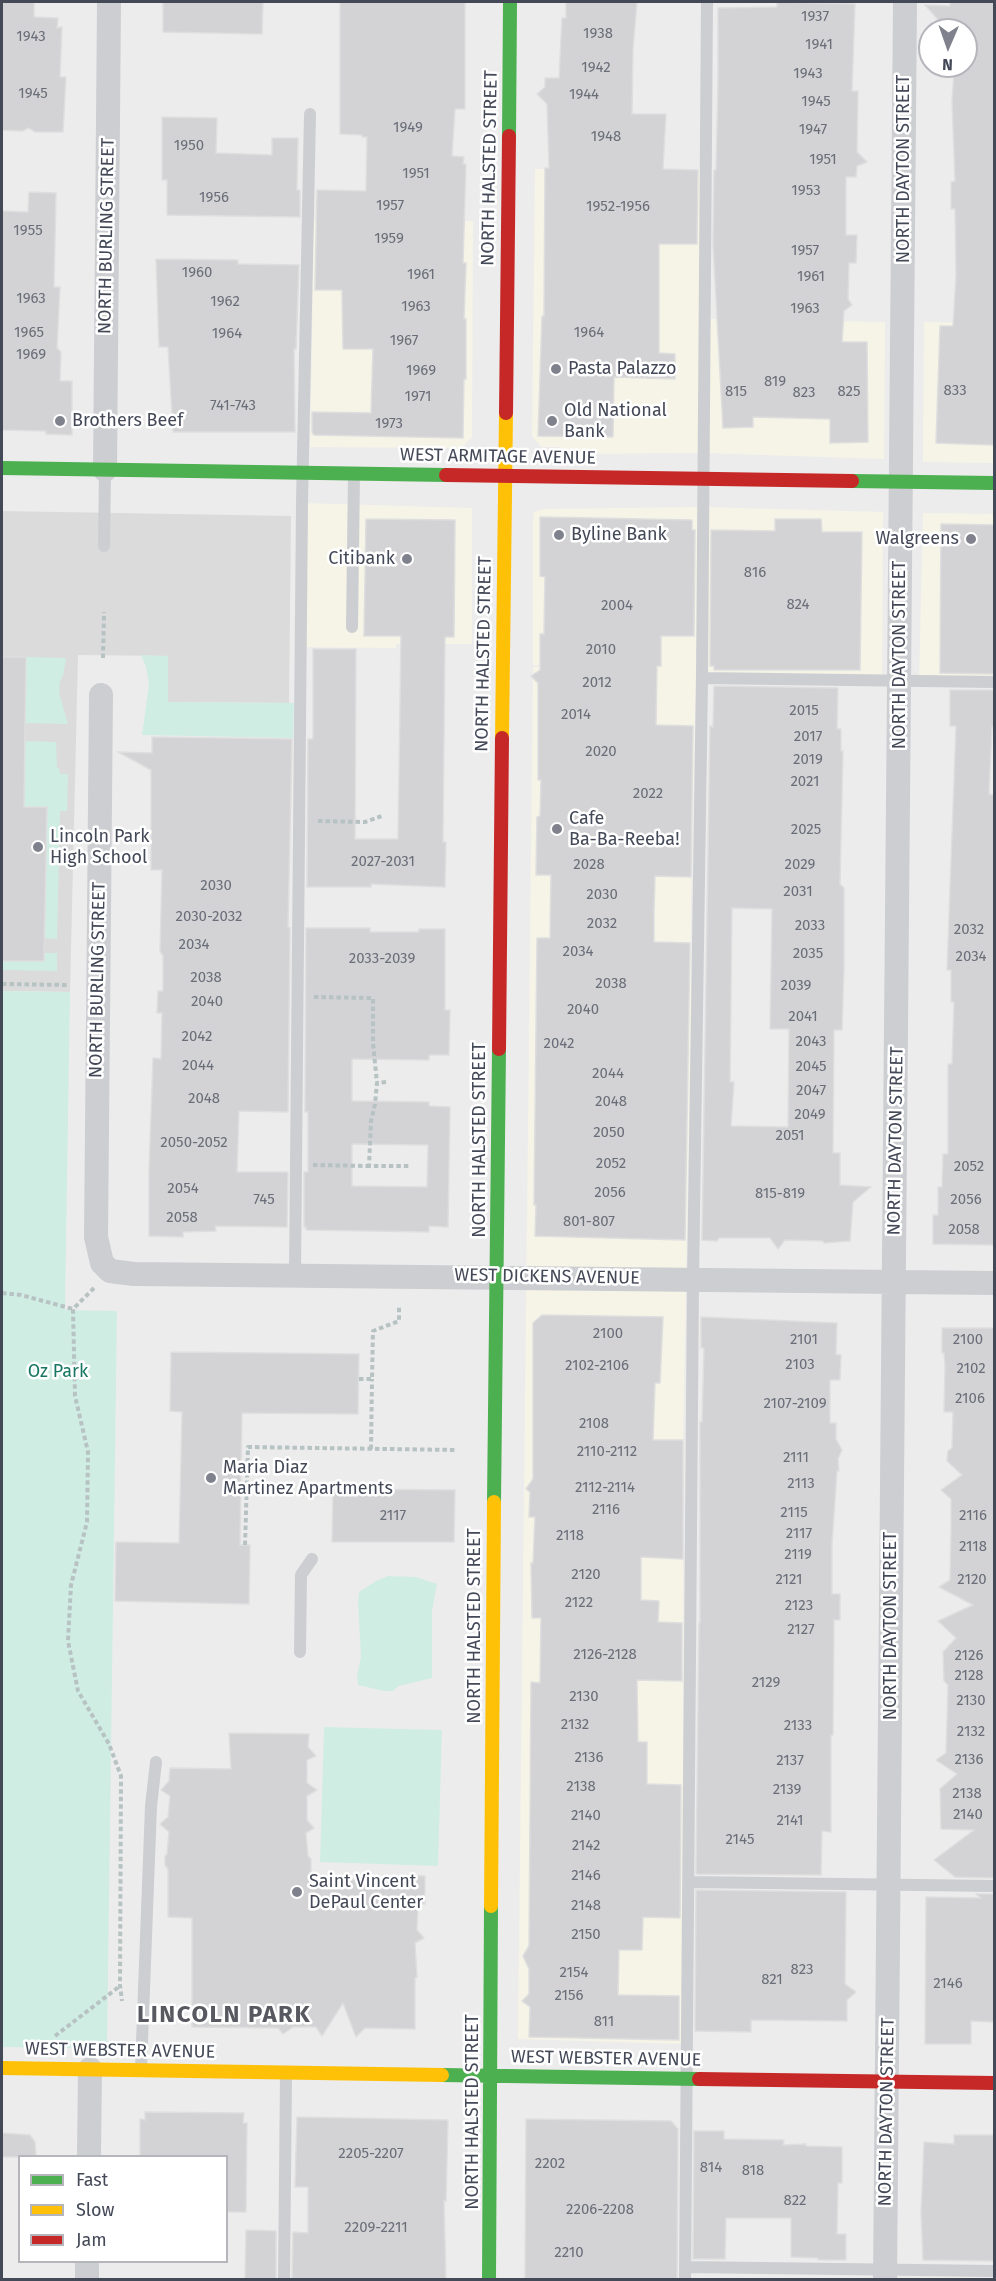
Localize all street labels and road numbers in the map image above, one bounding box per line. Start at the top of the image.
street label: NORTH HALSTED STREET [477,70,503,266]
street label: NORTH DAYTON STREET [893,75,915,263]
street label: NORTH BURLING STREET [94,138,120,334]
street label: WEST ARMITAGE AVENUE [400,444,596,470]
street label: NORTH HALSTED STREET [471,556,497,752]
street label: NORTH DAYTON STREET [889,561,911,749]
street label: NORTH BURLING STREET [85,882,111,1078]
street label: NORTH HALSTED STREET [469,1042,491,1238]
street label: NORTH DAYTON STREET [884,1046,908,1236]
street label: WEST DICKENS AVENUE [454,1265,640,1289]
street label: NORTH HALSTED STREET [464,1528,486,1724]
street label: NORTH DAYTON STREET [880,1532,902,1720]
street label: NORTH HALSTED STREET [462,2014,484,2210]
street label: NORTH DAYTON STREET [875,2017,899,2207]
street label: WEST WEBSTER AVENUE [25,2039,215,2063]
street label: WEST WEBSTER AVENUE [511,2047,701,2071]

